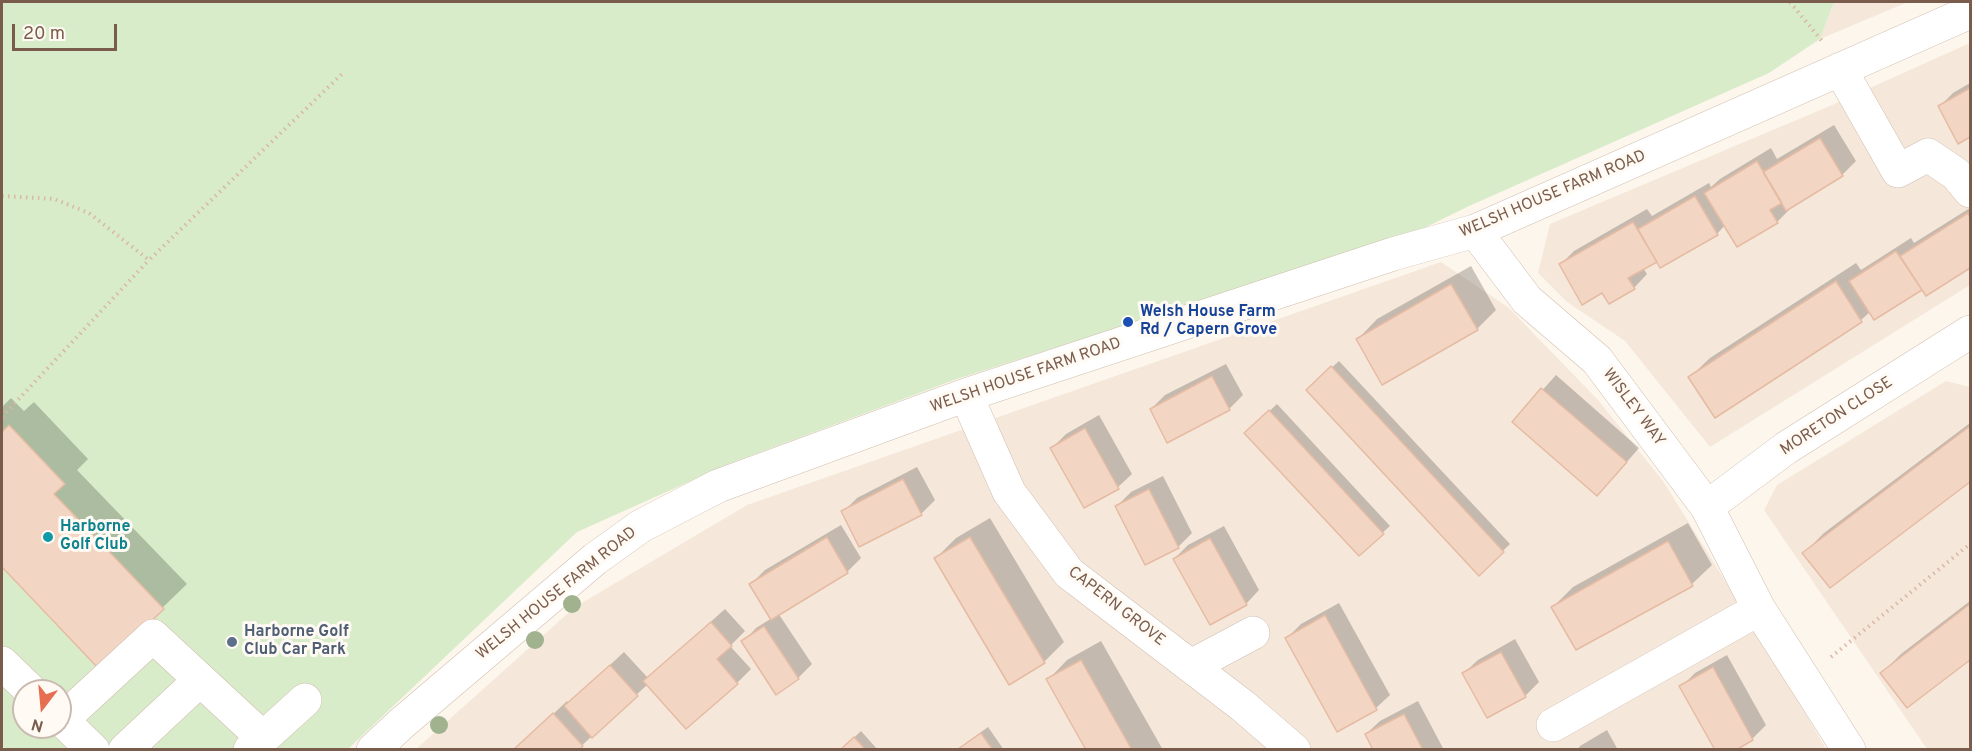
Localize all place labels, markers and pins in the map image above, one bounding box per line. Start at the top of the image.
place label: Welsh House Farm Rd / Capern Grove [1140,303,1277,341]
marker: Welsh House Farm Rd / Capern Grove [1121,315,1135,329]
place label: Harborne Golf Club [60,518,130,556]
marker: Harborne Golf Club [41,530,55,544]
place label: Harborne Golf Club Car Park [244,623,349,661]
marker: Harborne Golf Club Car Park [225,635,239,649]

